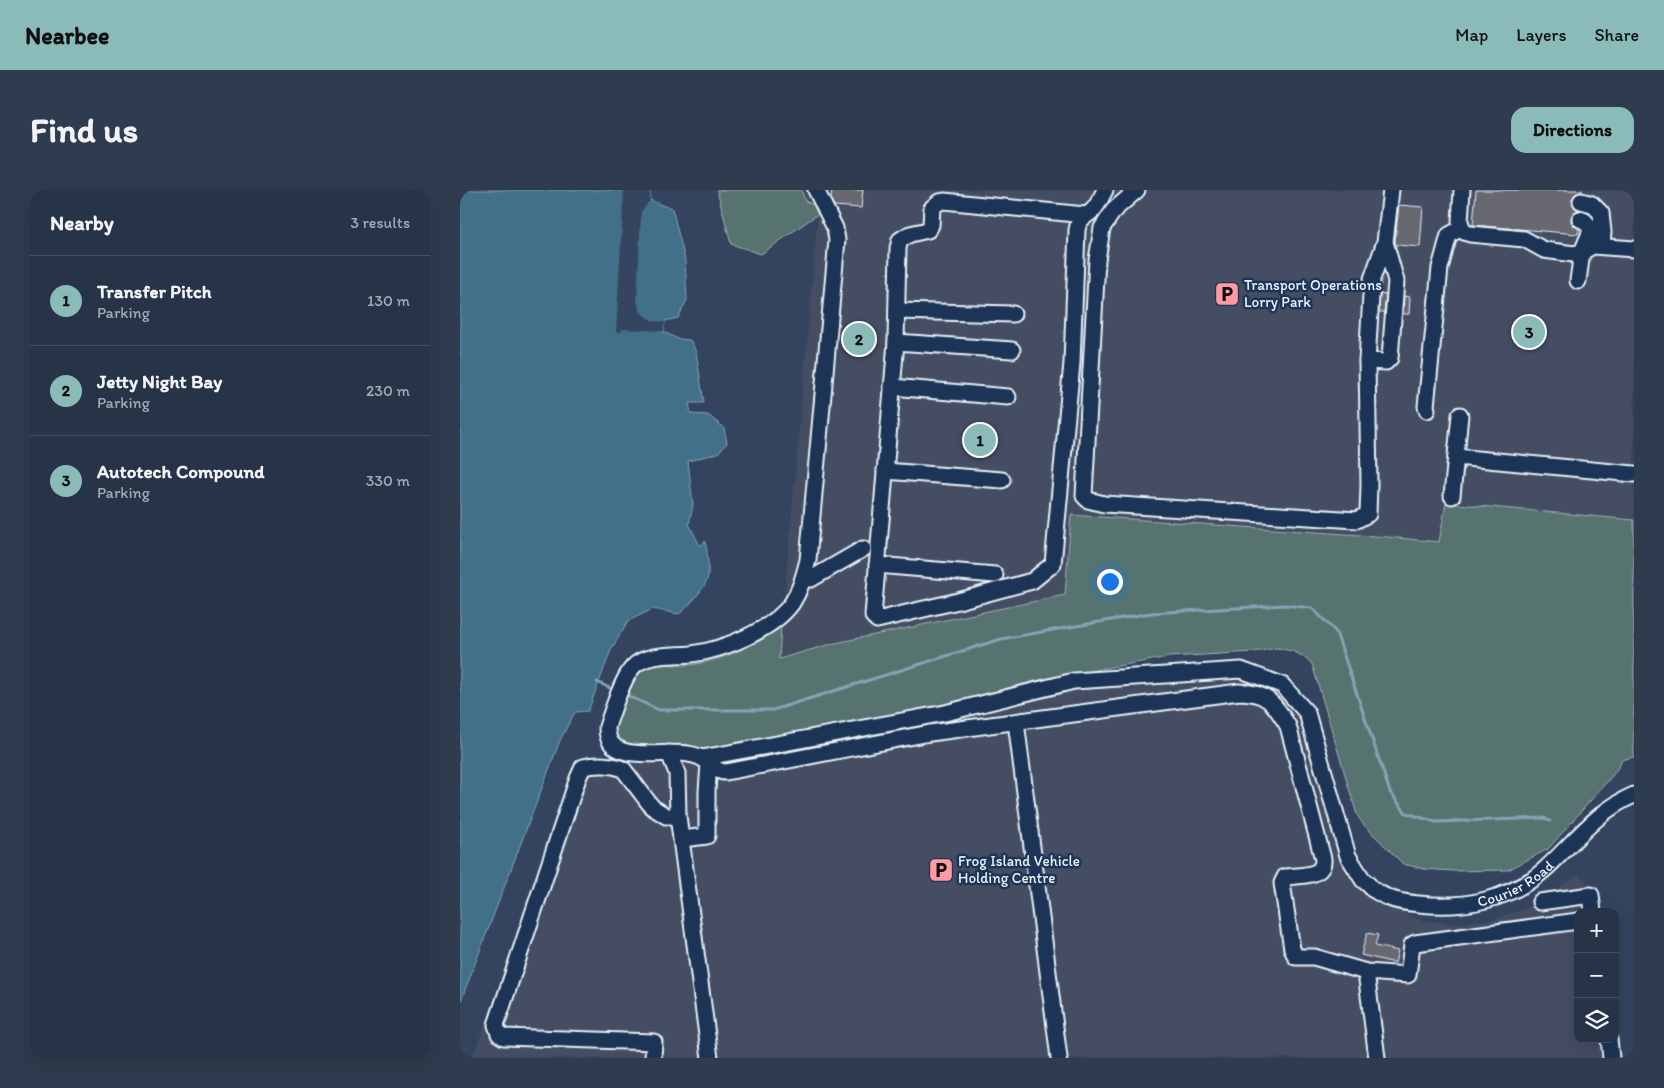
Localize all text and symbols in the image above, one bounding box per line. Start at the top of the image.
text: Nearbee [25,21,109,50]
text: Map [1455,24,1488,46]
text: Layers [1516,24,1566,46]
text: Share [1594,24,1639,46]
button: Directions [1511,107,1634,153]
text: Find us [30,109,138,151]
text: Nearby [50,210,114,235]
text: 3 results [350,213,410,232]
place label: Transport Operations Lorry Park [1244,276,1382,311]
text: Transfer Pitch [97,280,212,303]
parking icon: Transport Operations Lorry Park [1214,281,1240,307]
text: 1 [62,291,70,310]
text: 130 m [367,291,410,310]
text: Parking [97,303,150,322]
pin: 3 [1513,313,1545,351]
pin: 2 [843,320,875,358]
text: Jetty Night Bay [97,370,222,393]
text: 2 [62,381,70,400]
text: 230 m [366,381,410,400]
text: Parking [97,393,150,412]
pin: 1 [964,421,996,459]
text: Autotech Compound [97,460,264,483]
text: 3 [62,471,70,490]
text: 330 m [366,471,410,490]
text: Parking [97,483,150,502]
your location [1097,569,1123,595]
place label: Frog Island Vehicle Holding Centre [958,852,1080,887]
parking icon: Frog Island Vehicle Holding Centre [928,857,954,883]
street label: Courier Road [1476,857,1557,911]
map controls [1574,908,1619,1043]
button: + [1574,908,1619,953]
button: − [1574,953,1619,998]
button: layers [1574,998,1619,1043]

